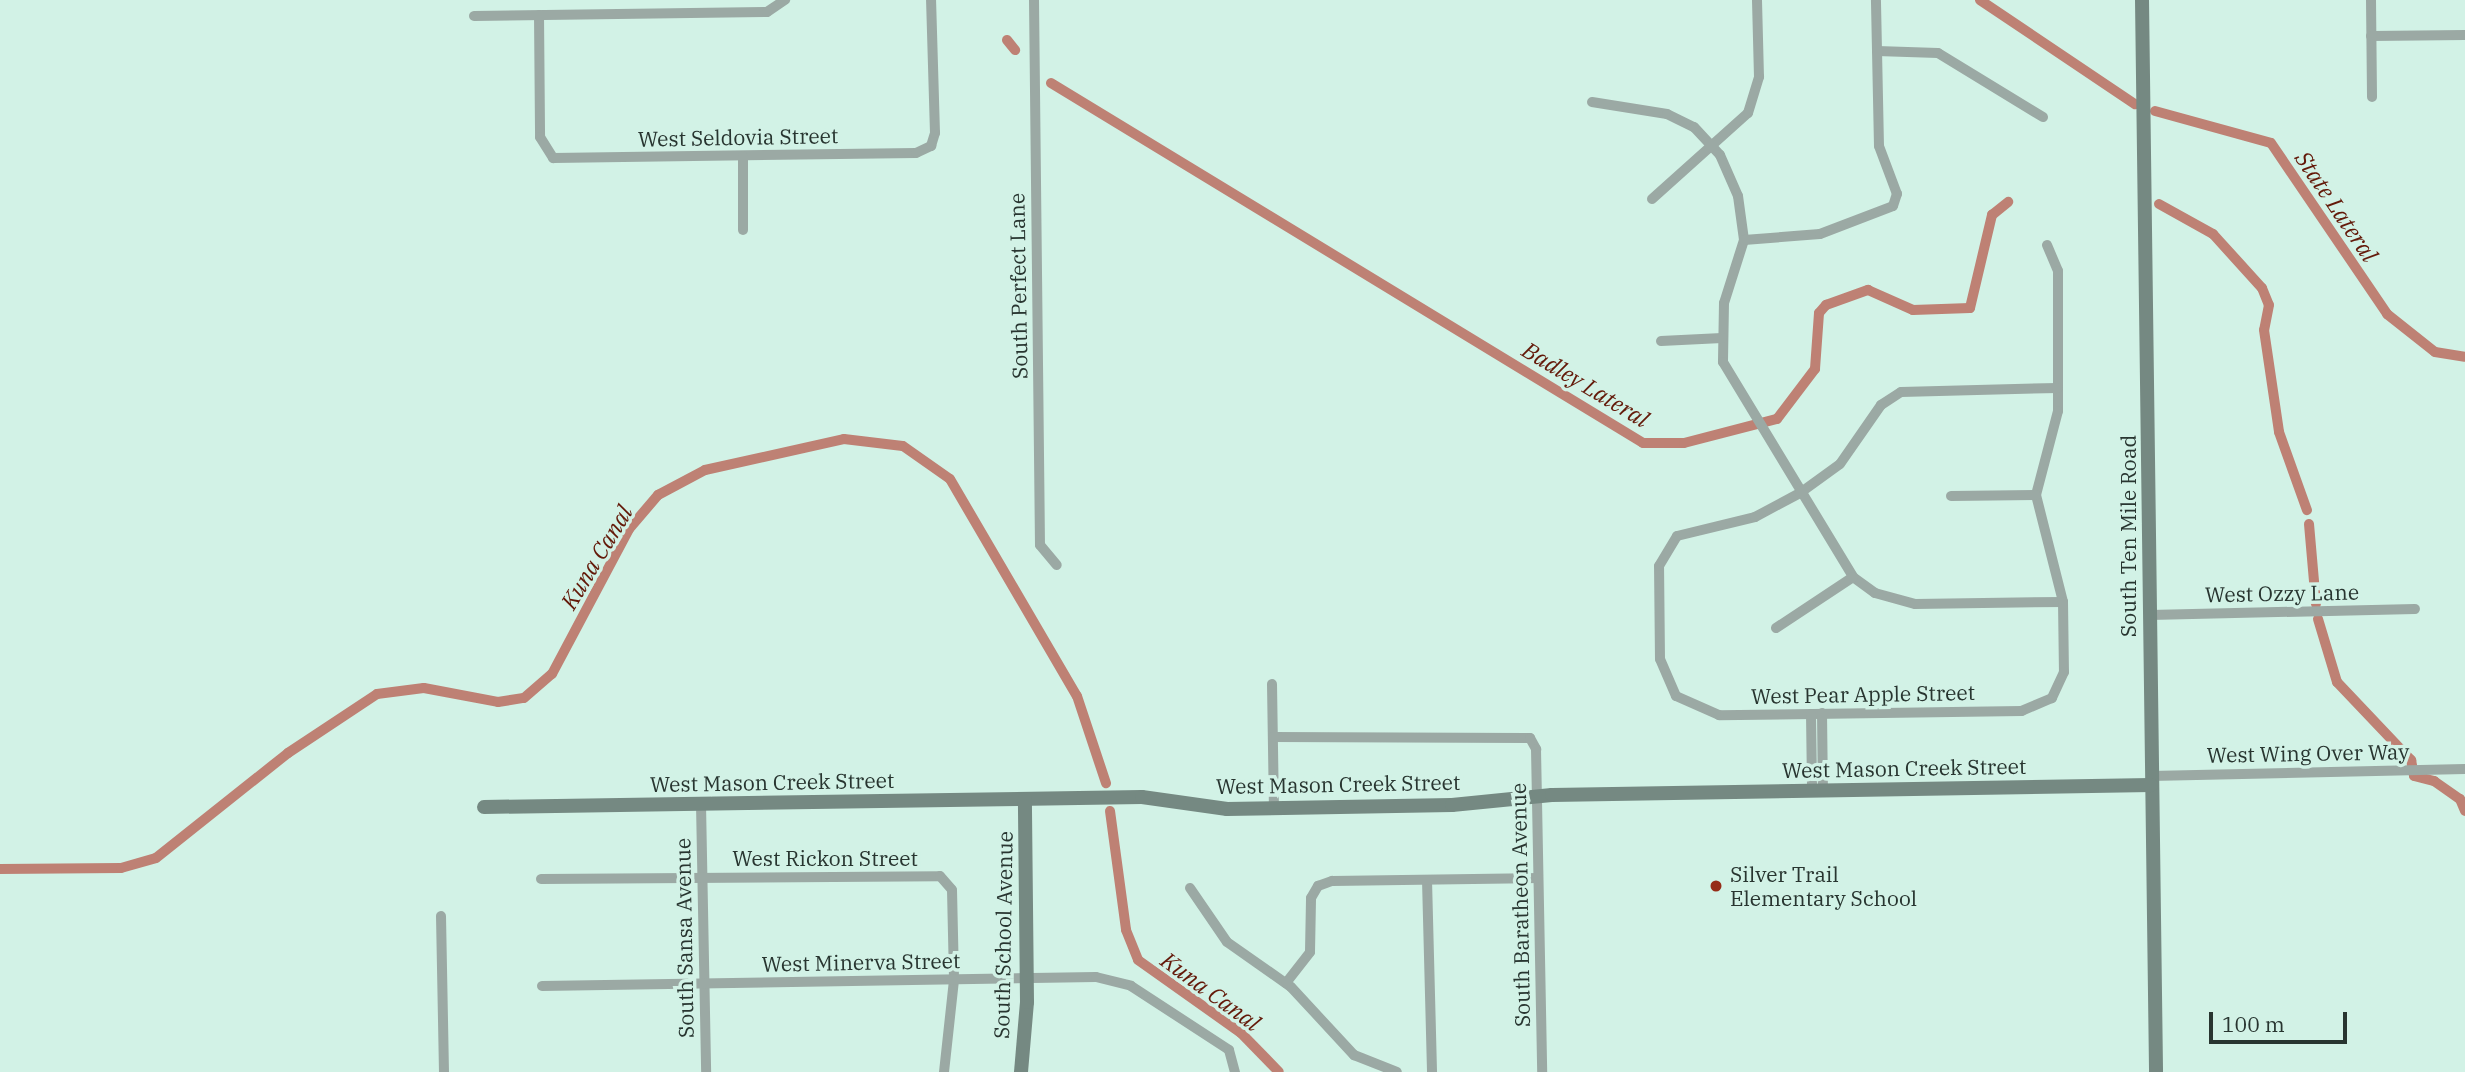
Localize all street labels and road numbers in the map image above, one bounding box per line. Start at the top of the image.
street label: West Seldovia Street [638,123,838,151]
street label: South Perfect Lane [1004,193,1032,379]
street label: South Ten Mile Road [2115,435,2141,637]
street label: West Ozzy Lane [2205,579,2359,607]
street label: West Pear Apple Street [1751,679,1975,709]
street label: West Wing Over Way [2207,739,2409,767]
street label: West Mason Creek Street [1782,753,2026,783]
street label: West Mason Creek Street [650,767,894,797]
street label: West Mason Creek Street [1216,769,1460,799]
street label: South Baratheon Avenue [1505,783,1535,1027]
street label: South School Avenue [989,831,1017,1039]
street label: South Sansa Avenue [670,838,698,1038]
street label: West Rickon Street [732,845,918,871]
street label: West Minerva Street [761,948,961,976]

